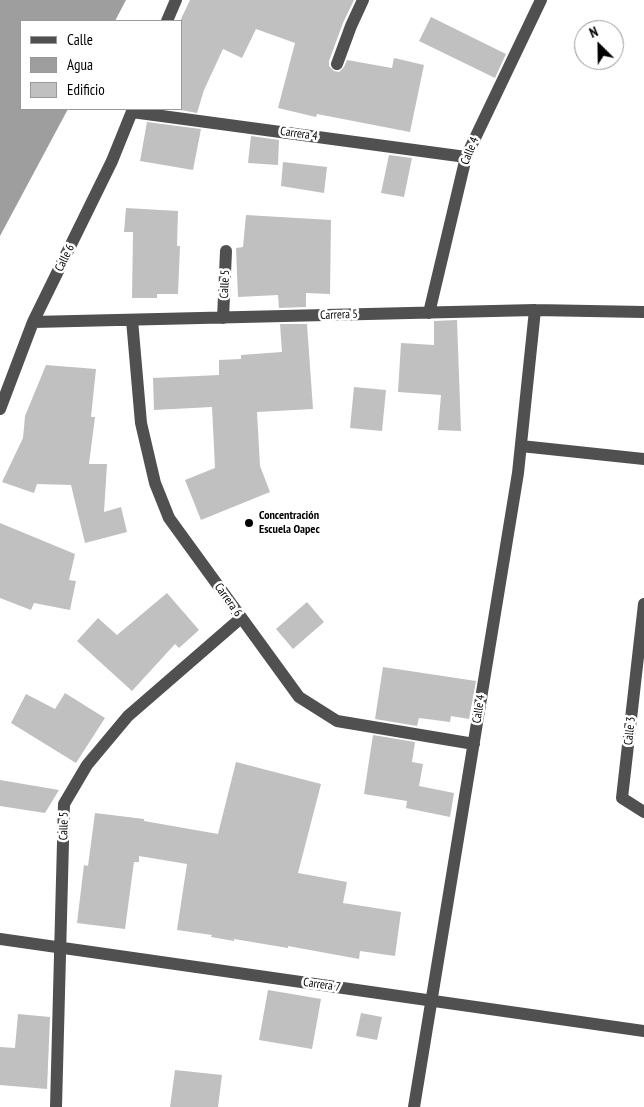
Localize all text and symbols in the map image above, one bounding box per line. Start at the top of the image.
legend [20,20,182,110]
north arrow [574,20,624,70]
text: N [587,22,601,42]
text: Calle [67,30,93,49]
text: Agua [67,55,93,74]
text: Edificio [67,80,105,99]
street label: Carrera 4 [279,124,319,144]
street label: Calle 4 [458,135,482,167]
street label: Calle 6 [52,242,78,274]
street label: Calle 5 [217,269,233,299]
street label: Carrera 5 [320,307,358,323]
place label: Concentración Escuela Oapec [259,509,320,537]
marker: Concentración Escuela Oapec [243,517,255,529]
street label: Carrera 6 [211,581,245,619]
street label: Calle 4 [470,694,488,724]
street label: Calle 3 [621,716,639,746]
street label: Calle 5 [57,812,71,840]
street label: Carrera 7 [302,975,342,995]

